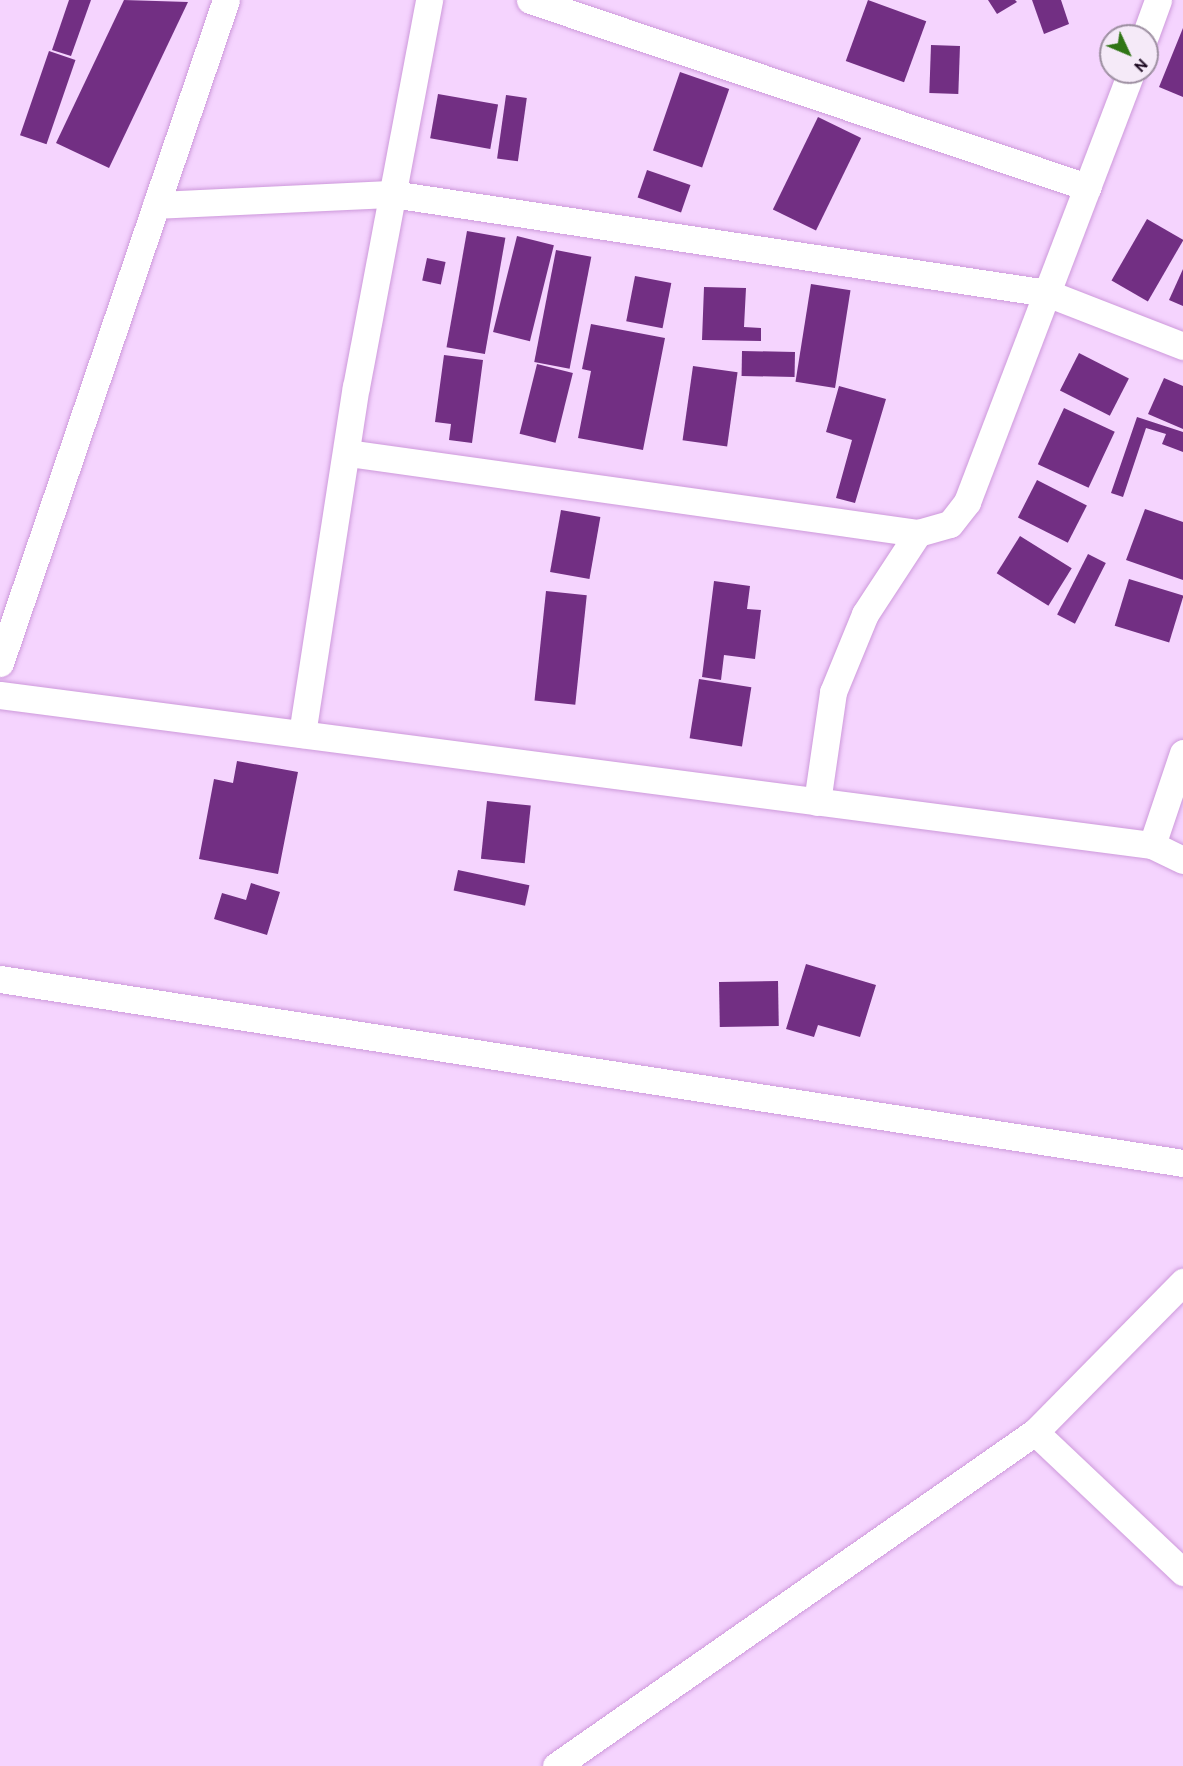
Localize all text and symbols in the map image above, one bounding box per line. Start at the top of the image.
north arrow [1099,24,1159,84]
text: N [1130,55,1152,76]

